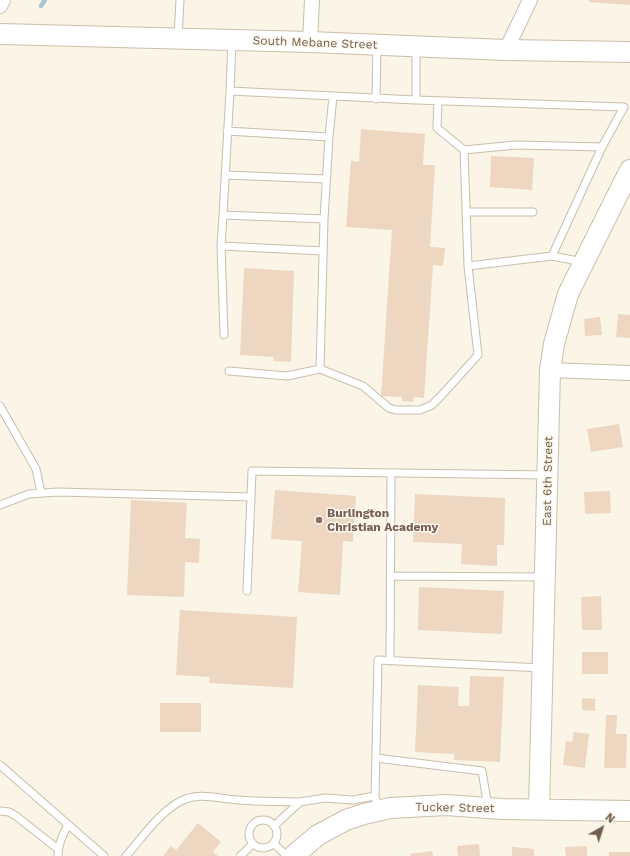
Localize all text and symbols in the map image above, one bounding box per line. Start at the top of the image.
street label: South Mebane Street [252,34,378,52]
street label: East 6th Street [540,436,556,526]
place label: Burlington Christian Academy [327,506,438,534]
marker: Burlington Christian Academy [314,515,324,525]
street label: Tucker Street [415,800,495,816]
north arrow [582,808,622,848]
text: N [603,811,617,826]

